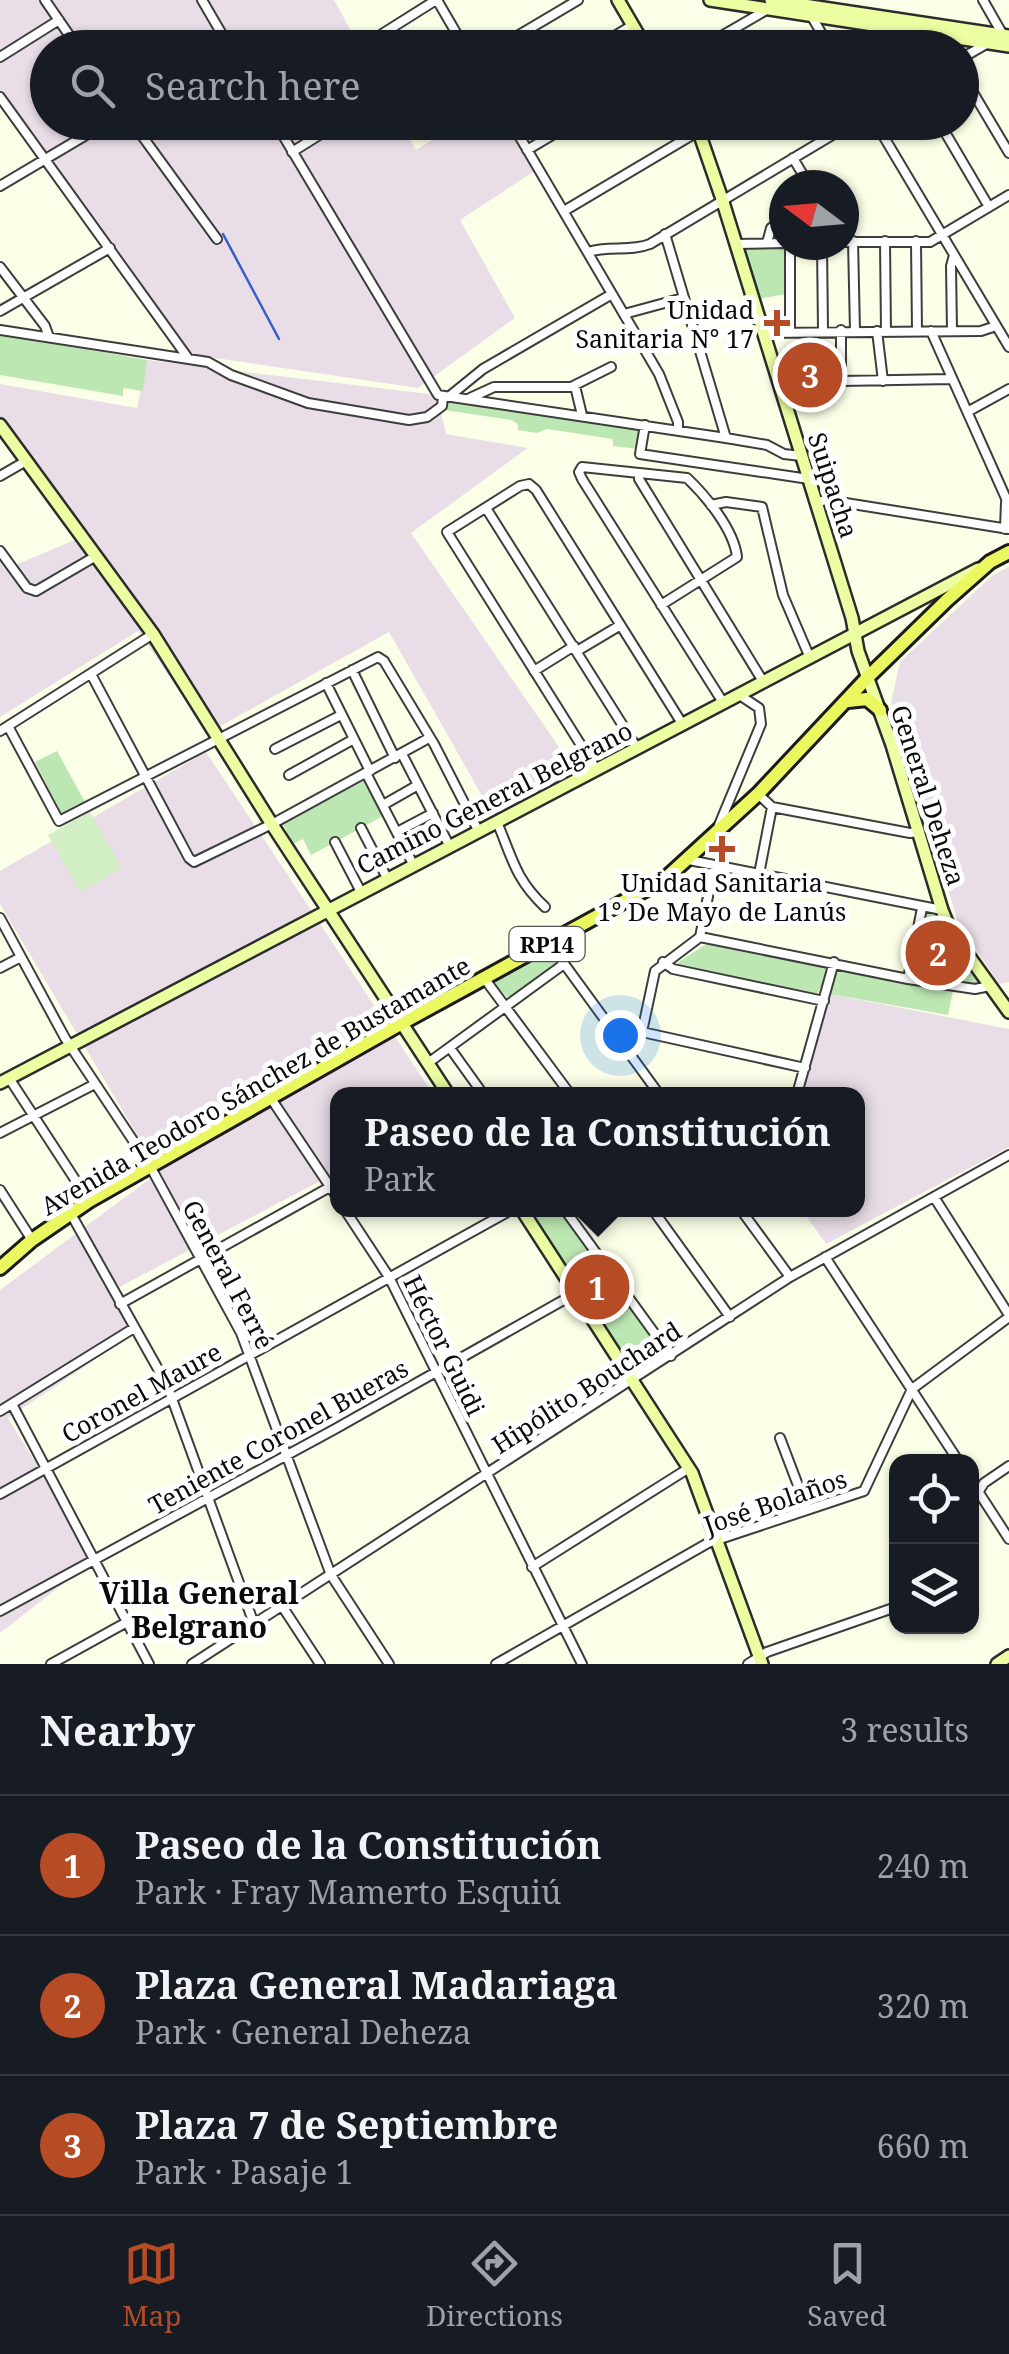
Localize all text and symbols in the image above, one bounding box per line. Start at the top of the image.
search box [30,30,979,140]
icon: search [65,58,120,113]
text: Search here [145,59,361,111]
north arrow [769,170,859,260]
place label: Unidad Sanitaria N° 17 [575,292,754,355]
marker: Unidad Sanitaria N° 17 [764,310,790,336]
pin: 3 [778,338,842,412]
street label: Suipacha [801,428,867,542]
street label: General Deheza [884,700,974,890]
street label: Camino General Belgrano [350,713,638,881]
marker: Unidad Sanitaria 1° De Mayo de Lanús [709,836,735,862]
place label: Unidad Sanitaria 1° De Mayo de Lanús [598,865,846,928]
pin: 2 [906,916,970,990]
road number: RP14 [510,927,584,961]
street label: Avenida Teodoro Sánchez de Bustamante [34,948,476,1222]
your location [595,1010,646,1061]
popup [330,1087,865,1217]
text: Paseo de la Constitución [364,1105,831,1157]
text: Park [364,1157,435,1200]
street label: General Ferré [175,1193,283,1355]
pin: 1 [564,1250,630,1324]
street label: Héctor Guidi [396,1269,494,1421]
street label: Hipólito Bouchard [485,1313,687,1461]
street label: Coronel Maure [55,1334,227,1450]
street label: Teniente Coronel Bueras [142,1350,414,1522]
map controls [889,1454,979,1634]
button: locate [889,1454,979,1544]
street label: José Bolaños [698,1461,851,1542]
button: layers [889,1544,979,1634]
district label: Villa General Belgrano [99,1572,299,1647]
text: Nearby [40,1701,195,1758]
text: 3 results [840,1708,969,1751]
text: Paseo de la Constitución [135,1818,602,1870]
text: 1 [63,1844,82,1887]
text: 240 m [877,1844,969,1887]
text: Park · Fray Mamerto Esquiú [135,1870,561,1913]
text: Plaza General Madariaga [135,1958,618,2010]
text: 2 [63,1984,82,2027]
text: 320 m [877,1984,969,2027]
text: Park · General Deheza [135,2010,471,2053]
text: Plaza 7 de Septiembre [135,2098,558,2150]
text: 3 [63,2124,82,2167]
text: 660 m [877,2124,969,2167]
text: Park · Pasaje 1 [135,2150,354,2193]
tab: Map [122,2236,181,2334]
tab: Directions [426,2236,563,2334]
tab: Saved [807,2236,887,2334]

